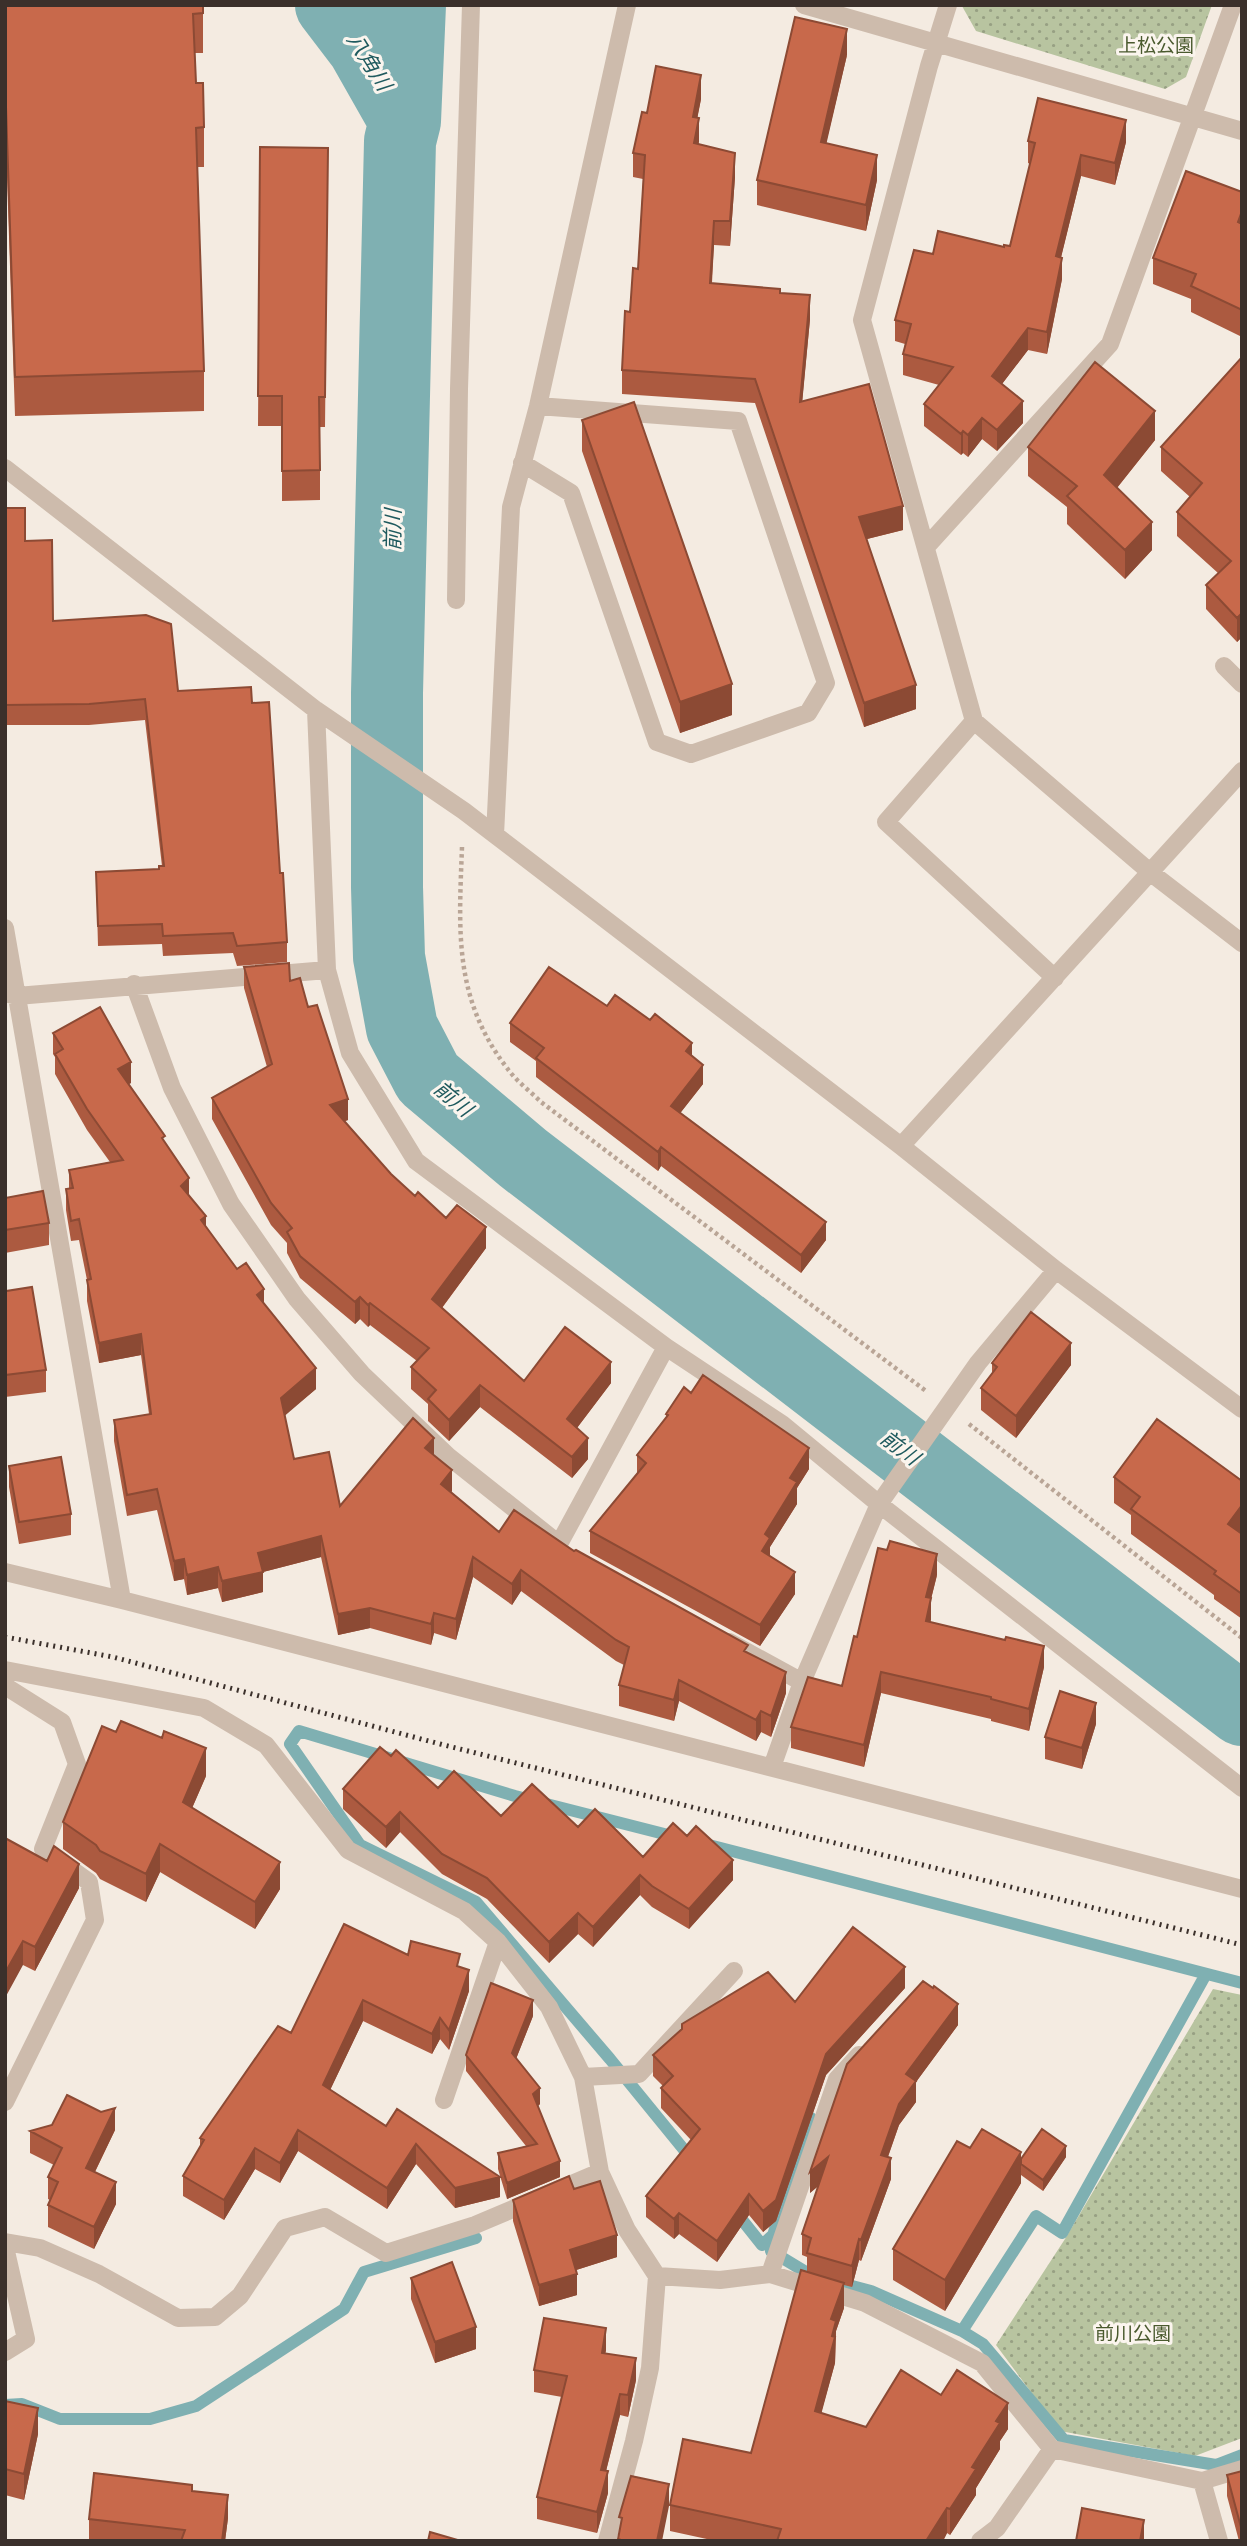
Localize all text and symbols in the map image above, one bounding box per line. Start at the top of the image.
water label: 八角川 [342,29,397,97]
park label: 上松公園 [1118,34,1194,56]
water label: 前川 [381,507,405,551]
water label: 前川 [429,1076,478,1123]
water label: 前川 [876,1426,926,1471]
park label: 前川公園 [1095,2322,1171,2344]

